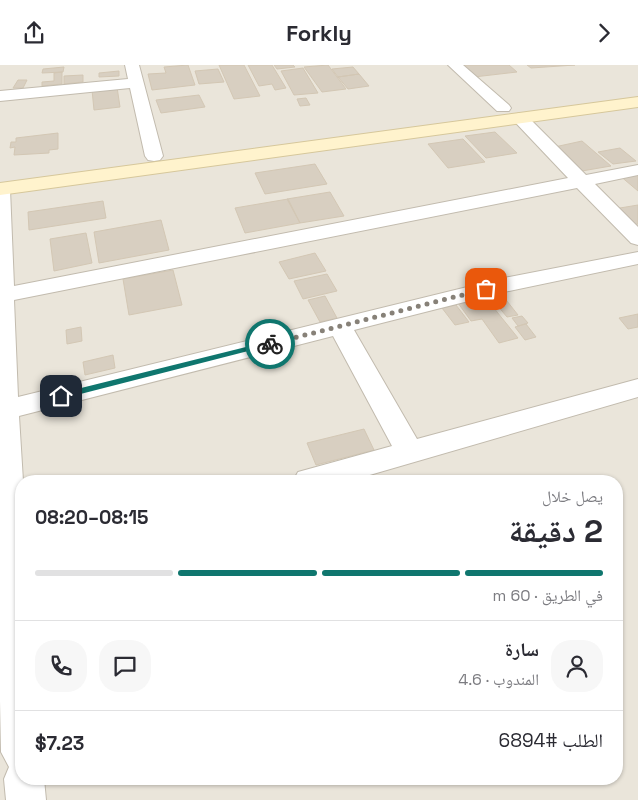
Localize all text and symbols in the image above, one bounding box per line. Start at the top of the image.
icon: share [20,19,48,47]
text: Forkly [286,19,352,47]
icon: forward [590,19,618,47]
pin [465,268,507,310]
icon: bag [472,275,500,303]
courier [245,319,295,369]
icon: bike [256,330,284,358]
pin [40,375,82,417]
icon: home [47,382,75,410]
text: يصل خلال [542,486,603,507]
text: 08:15–08:20 [35,505,148,530]
text: 2 دقيقة [509,511,603,551]
text: في الطريق · 60 m [493,585,603,606]
text: سارة [505,637,539,662]
button: phone [35,640,87,692]
button: chat [99,640,151,692]
button: person [551,640,603,692]
text: المندوب · 4.6 [458,669,539,690]
text: الطلب #6894 [499,728,603,753]
text: $7.23 [35,731,84,756]

